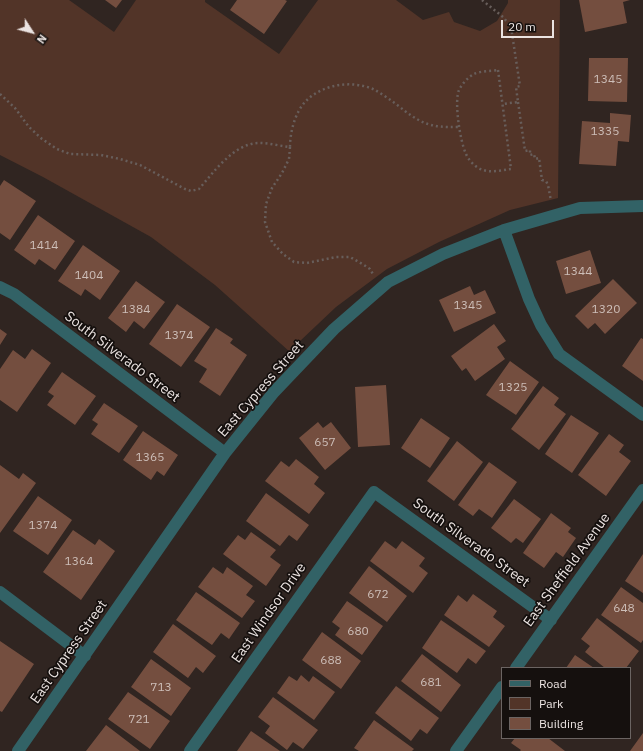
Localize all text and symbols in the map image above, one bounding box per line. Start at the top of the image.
north arrow [12,12,52,52]
scale bar [503,12,556,38]
text: 20 m [508,19,536,34]
text: N [34,32,50,46]
house number: 1345 [594,73,622,87]
house number: 1335 [591,125,619,139]
house number: 1414 [30,239,58,253]
house number: 1344 [564,265,592,279]
house number: 1404 [75,269,103,283]
house number: 1345 [454,299,482,313]
house number: 1384 [122,303,150,317]
house number: 1320 [592,303,620,317]
street label: South Silverado Street [61,308,183,406]
house number: 1374 [165,329,193,343]
street label: East Cypress Street [215,337,307,441]
house number: 1325 [499,381,527,395]
house number: 657 [314,436,336,450]
house number: 1365 [136,451,164,465]
street label: South Silverado Street [409,495,533,591]
street label: East Sheffield Avenue [520,510,614,630]
house number: 1374 [29,519,57,533]
house number: 1364 [65,555,93,569]
street label: East Windsor Drive [228,560,310,666]
house number: 672 [367,588,389,602]
street label: East Cypress Street [27,597,111,707]
house number: 648 [613,602,635,616]
house number: 680 [347,625,369,639]
house number: 688 [320,654,342,668]
legend [501,667,631,739]
house number: 681 [420,676,442,690]
text: Road [539,676,567,691]
house number: 713 [150,681,172,695]
text: Park [539,696,563,711]
house number: 721 [128,713,150,727]
text: Building [539,716,583,731]

